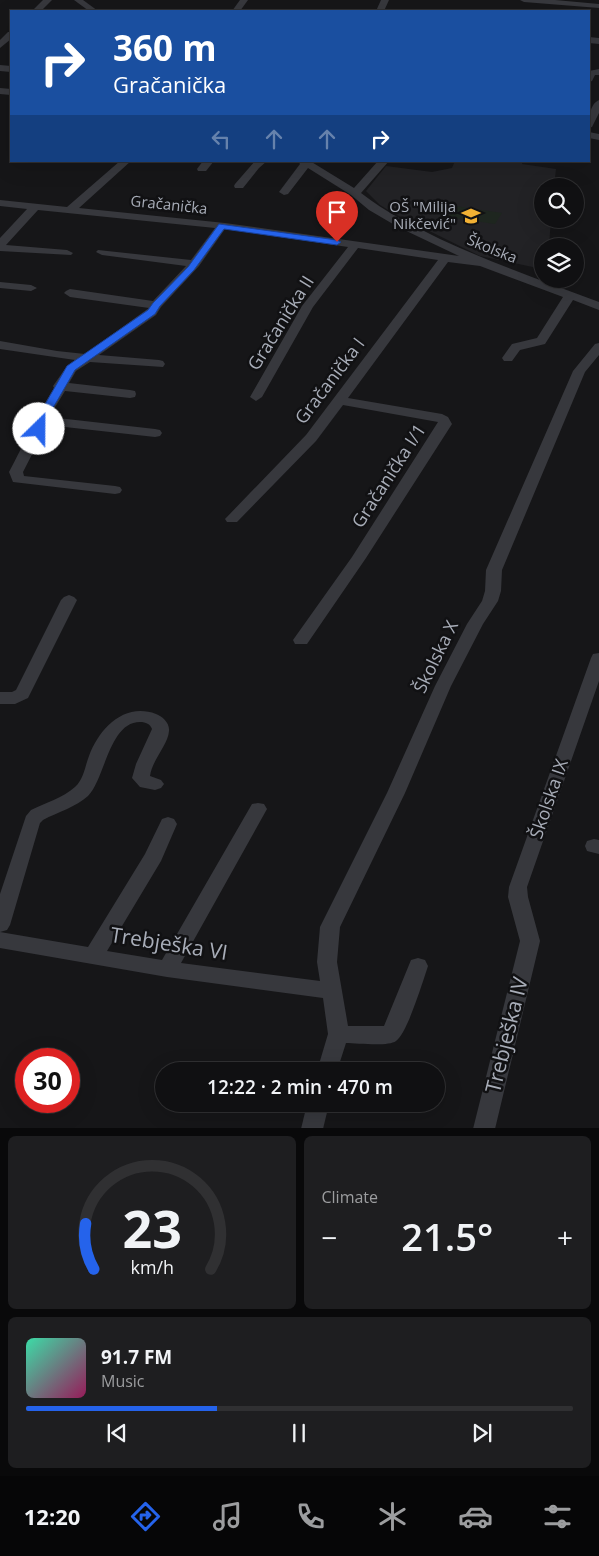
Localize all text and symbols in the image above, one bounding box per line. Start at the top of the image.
text: 360 m [113,24,217,71]
icon: right [30,30,95,95]
text: Gračanička [113,69,226,99]
icon: left [207,125,235,153]
icon: ahead [260,125,288,153]
icon: ahead [313,125,341,153]
icon: right [366,125,394,153]
map controls [534,178,584,288]
button: search [534,178,584,228]
street label: Gračanička [130,190,209,218]
pin [316,191,358,242]
place label: OŠ "Milija Nikčević" [389,196,456,233]
icon: arrive [323,198,351,226]
school or university icon: OŠ "Milija Nikčević" [460,205,482,227]
street label: Školska [464,229,520,267]
button: layers [534,238,584,288]
street label: Gračanička II [242,271,319,374]
street label: Gračanička I [289,332,370,429]
position arrow [12,402,64,454]
street label: Gračanička I/1 [346,419,431,532]
street label: Školska X [407,616,463,697]
street label: Školska IX [523,755,573,842]
street label: Trebješka VI [108,920,230,966]
street label: Trebješka IV [478,973,534,1096]
speed limit sign: 30 [15,1048,80,1113]
text: 12:22 · 2 min · 470 m [207,1074,393,1100]
text: Climate [322,1186,378,1208]
text: 23 [122,1192,181,1263]
text: 21.5° [401,1210,493,1262]
text: − [322,1218,338,1256]
text: + [557,1218,573,1256]
text: km/h [130,1255,173,1279]
text: 91.7 FM [101,1344,172,1370]
text: Music [101,1370,145,1392]
icon: previous [103,1419,131,1447]
icon: pause [285,1419,313,1447]
icon: next [468,1419,496,1447]
icon: directions [128,1499,163,1534]
icon: music [210,1499,245,1534]
icon: phone [293,1499,328,1534]
icon: climate [375,1499,410,1534]
icon: car [458,1499,493,1534]
icon: filters [540,1499,575,1534]
text: 12:20 [24,1501,80,1531]

